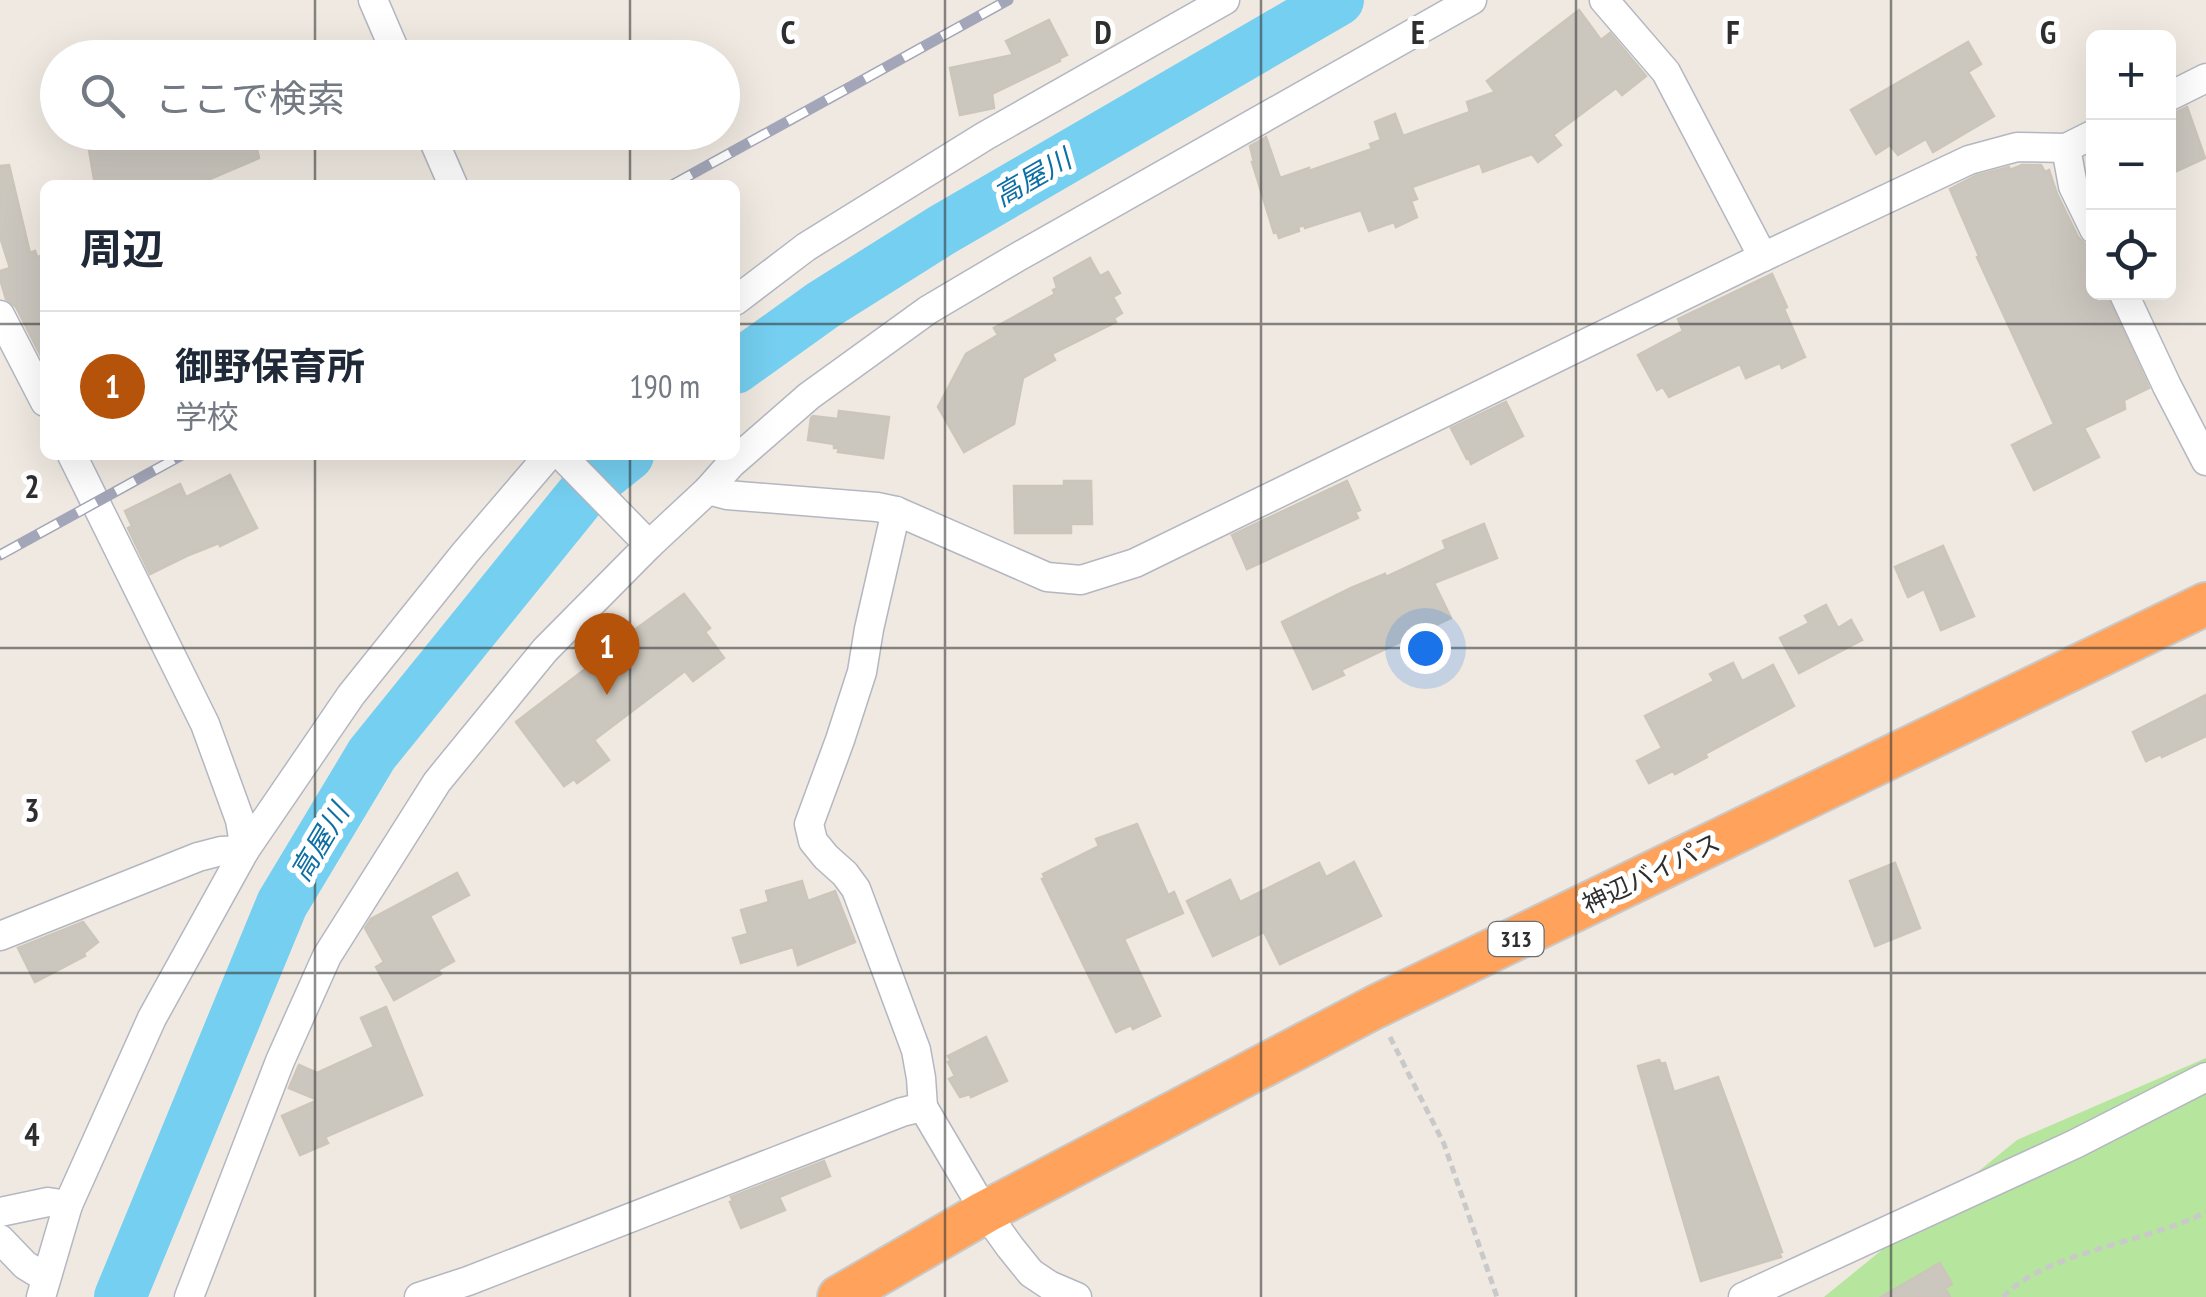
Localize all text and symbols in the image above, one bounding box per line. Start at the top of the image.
text: C [781,11,796,53]
text: D [1094,11,1112,53]
text: E [1411,11,1425,53]
text: F [1726,11,1740,53]
text: G [2040,11,2056,53]
map controls [2086,30,2176,300]
button: + [2086,30,2176,120]
search box [40,40,740,150]
icon: search [75,68,130,123]
text: ここで検索 [155,73,345,122]
button: − [2086,120,2176,210]
water label: 高屋川 [986,138,1080,214]
button: locate [2086,210,2176,300]
text: 周辺 [80,221,164,276]
text: 御野保育所 [175,341,365,390]
text: 1 [105,365,120,407]
text: 190 m [629,365,700,407]
text: 学校 [175,395,239,437]
text: 2 [24,465,40,507]
pin: 1 [574,612,640,695]
your location [1400,623,1451,674]
text: 3 [24,789,40,831]
water label: 高屋川 [282,794,358,888]
street label: 神辺バイパス [1577,826,1725,920]
road number: 313 [1488,922,1544,956]
text: 4 [24,1113,40,1155]

